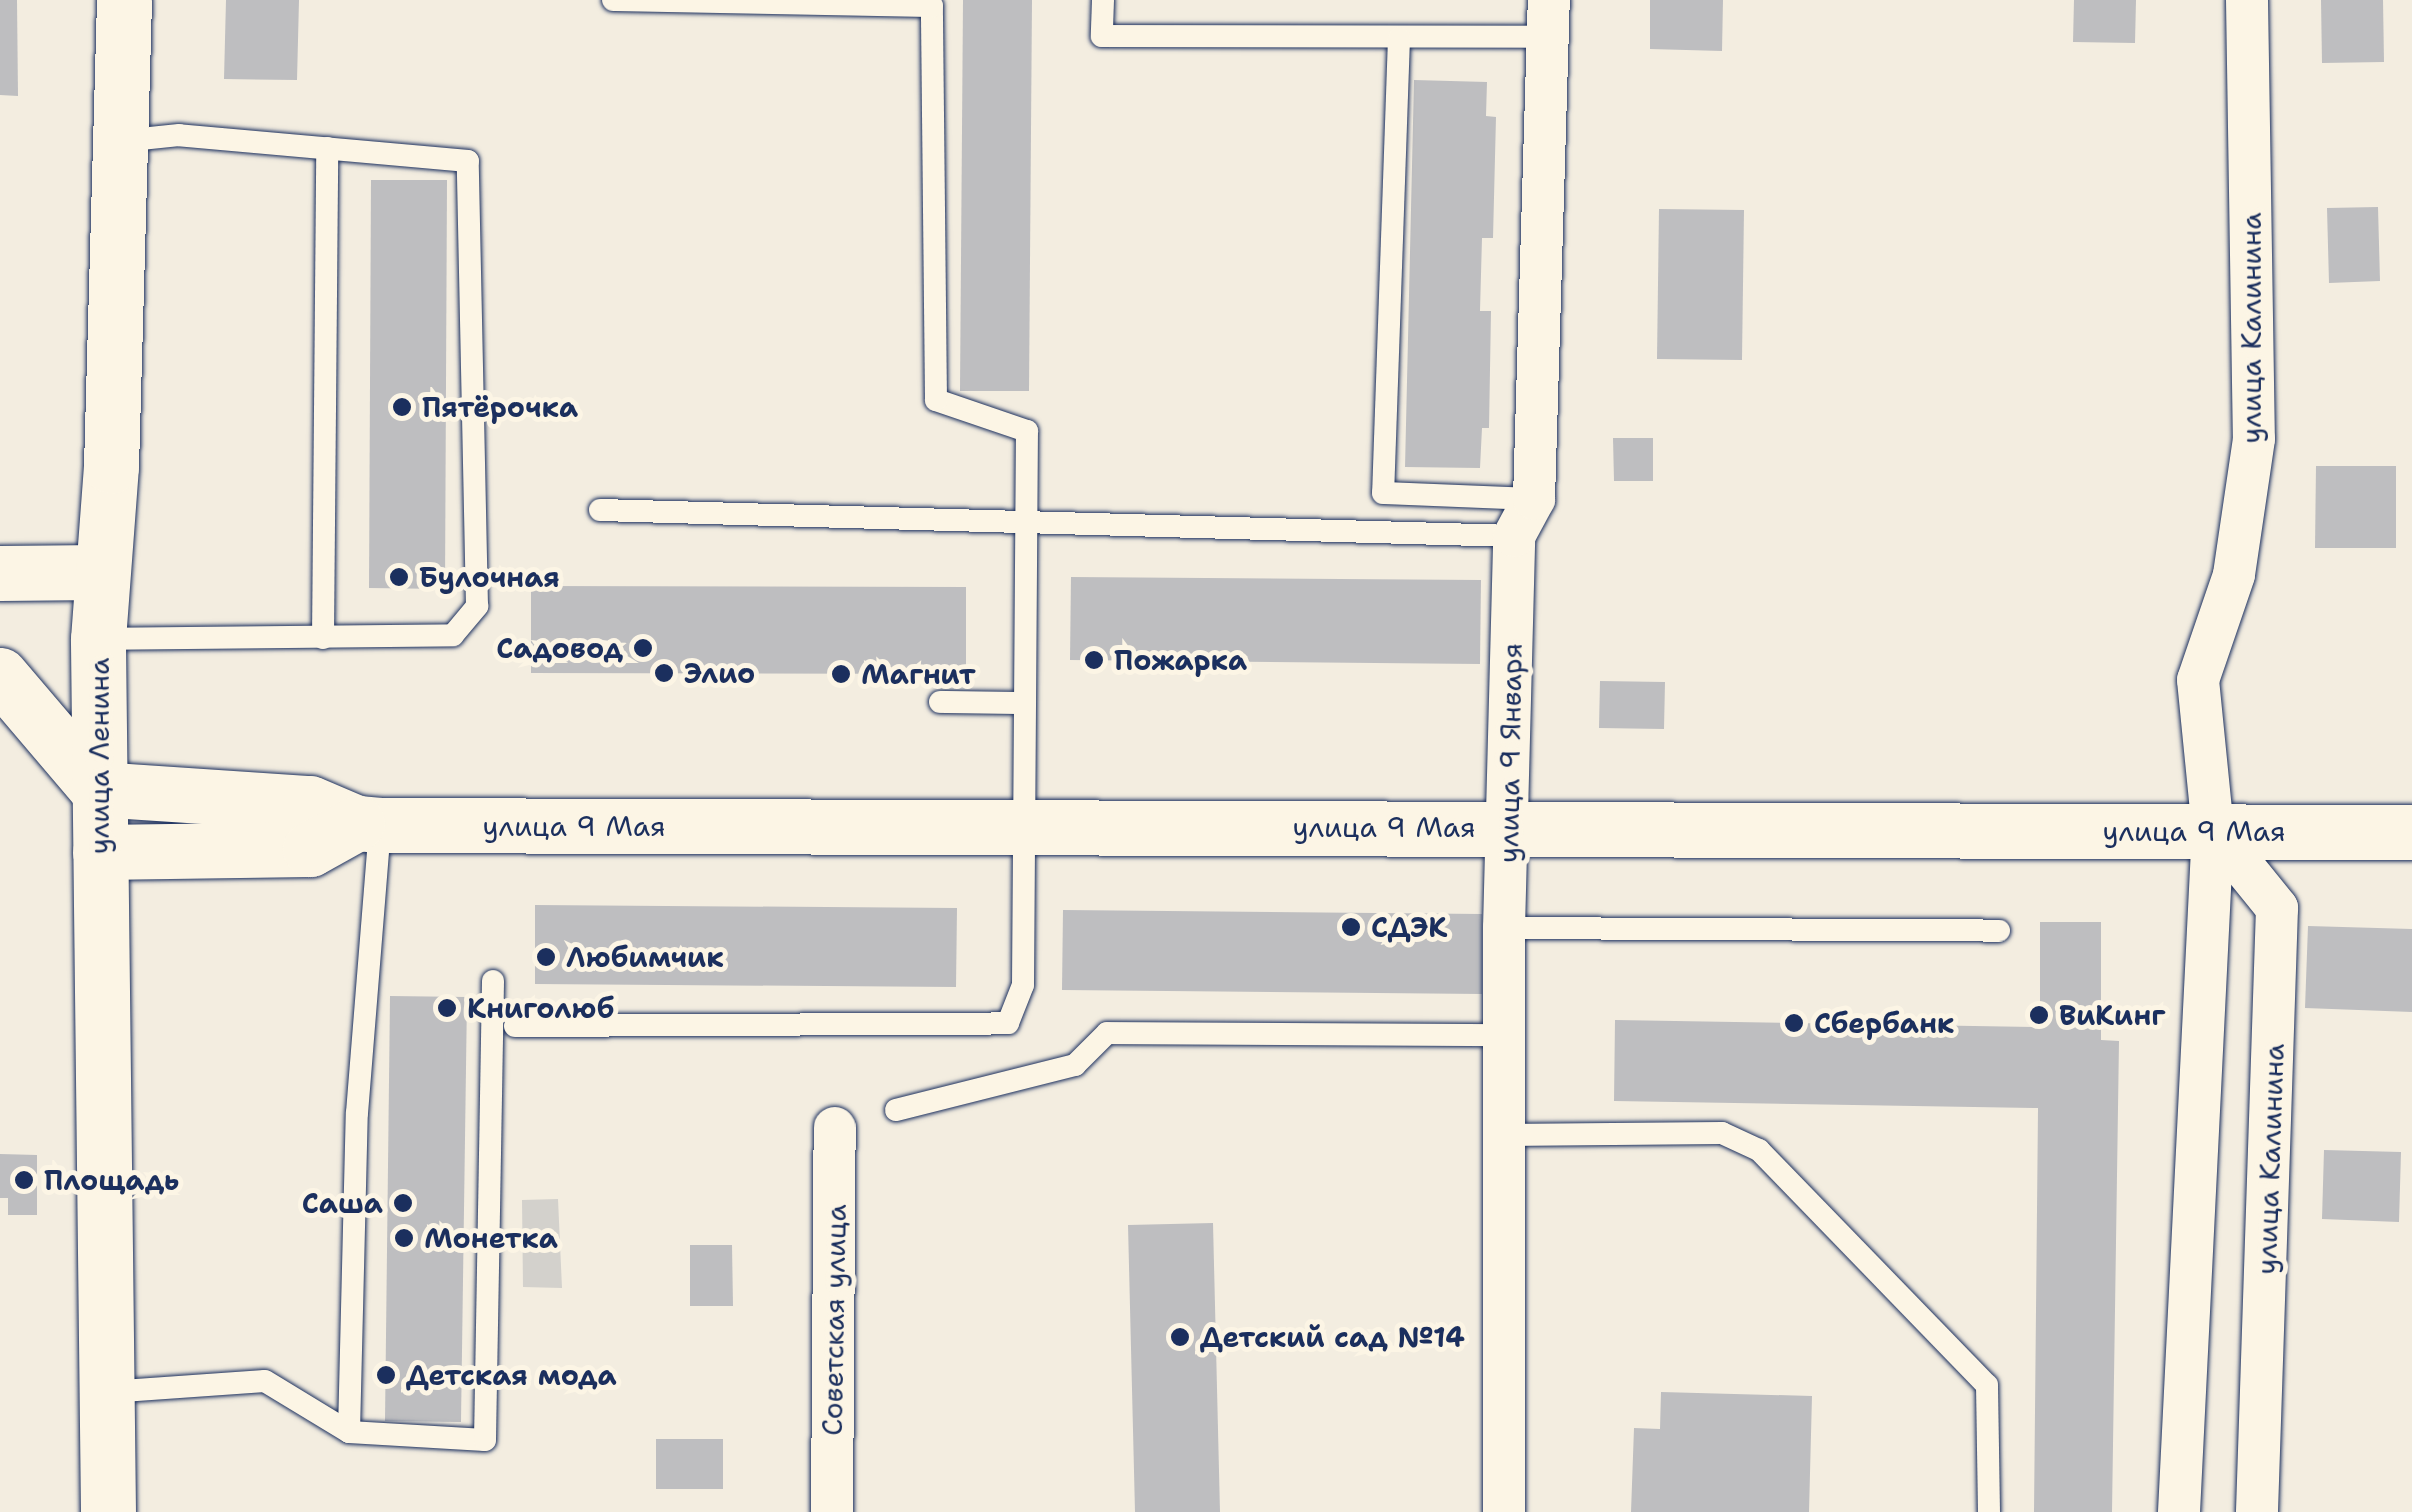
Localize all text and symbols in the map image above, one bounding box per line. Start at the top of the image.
street label: улица Калинина [2234,212,2268,444]
place label: Пятёрочка [422,390,578,424]
marker: Пятёрочка [391,396,413,418]
place label: Булочная [419,560,560,594]
marker: Булочная [388,566,410,588]
place label: Садовод [496,631,623,665]
marker: Садовод [632,637,654,659]
place label: Пожарка [1114,643,1247,677]
street label: улица 9 Января [1491,643,1529,863]
marker: Пожарка [1083,649,1105,671]
place label: Элио [684,656,755,690]
place label: Магнит [861,657,975,691]
street label: улица Ленина [82,658,116,854]
marker: Элио [653,662,675,684]
marker: Магнит [830,663,852,685]
street label: улица 9 Мая [482,809,666,843]
street label: улица 9 Мая [1292,810,1476,844]
street label: улица 9 Мая [2102,814,2286,848]
place label: СДЭК [1371,910,1447,944]
marker: СДЭК [1340,916,1362,938]
place label: Любимчик [566,940,724,974]
marker: Любимчик [535,946,557,968]
place label: Книголюб [467,991,614,1025]
marker: Книголюб [436,997,458,1019]
place label: ВиКинг [2059,998,2165,1032]
marker: ВиКинг [2028,1004,2050,1026]
place label: Сбербанк [1814,1006,1954,1040]
marker: Сбербанк [1783,1012,1805,1034]
street label: улица Калинина [2249,1043,2291,1275]
place label: Площадь [44,1163,179,1197]
marker: Площадь [13,1169,35,1191]
place label: Саша [302,1186,383,1220]
marker: Саша [392,1192,414,1214]
street label: Советская улица [815,1204,853,1436]
place label: Монетка [424,1221,558,1255]
marker: Монетка [393,1227,415,1249]
place label: Детский сад №14 [1200,1320,1465,1354]
marker: Детский сад №14 [1169,1326,1191,1348]
place label: Детская мода [406,1358,617,1392]
marker: Детская мода [375,1364,397,1386]

